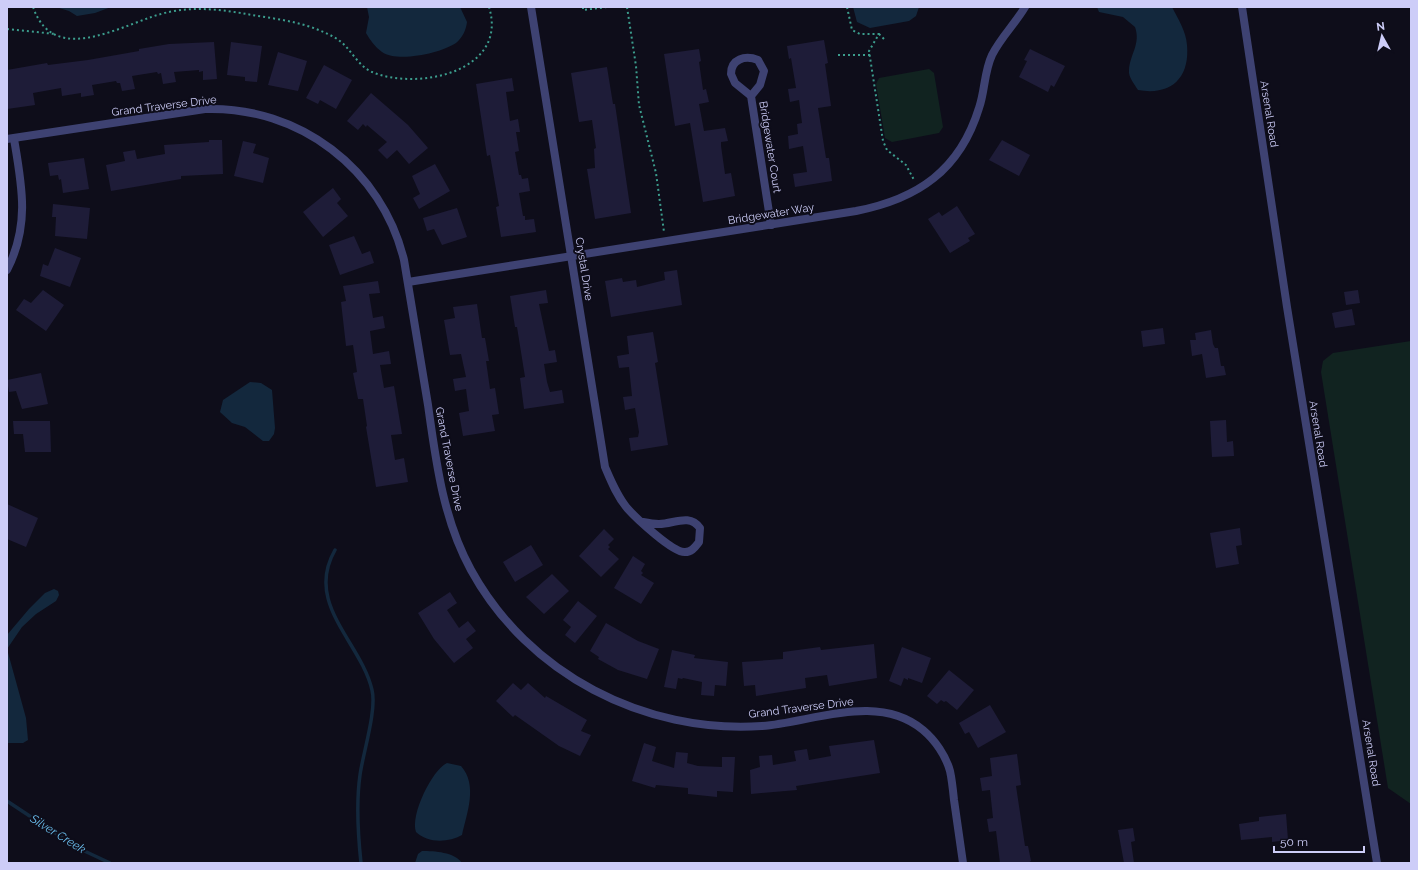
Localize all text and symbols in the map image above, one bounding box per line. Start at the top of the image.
north arrow [1362,16,1402,56]
text: N [1376,20,1386,34]
street label: Arsenal Road [1257,80,1281,148]
street label: Grand Traverse Drive [111,93,218,119]
street label: Bridgewater Court [756,100,784,194]
street label: Bridgewater Way [727,201,815,227]
street label: Crystal Drive [573,236,596,302]
street label: Arsenal Road [1306,400,1330,468]
street label: Grand Traverse Drive [433,406,466,513]
street label: Grand Traverse Drive [748,695,855,721]
street label: Arsenal Road [1359,719,1383,787]
water label: Silver Creek [27,811,89,857]
scale bar [1274,828,1364,854]
text: 50 m [1280,835,1308,849]

